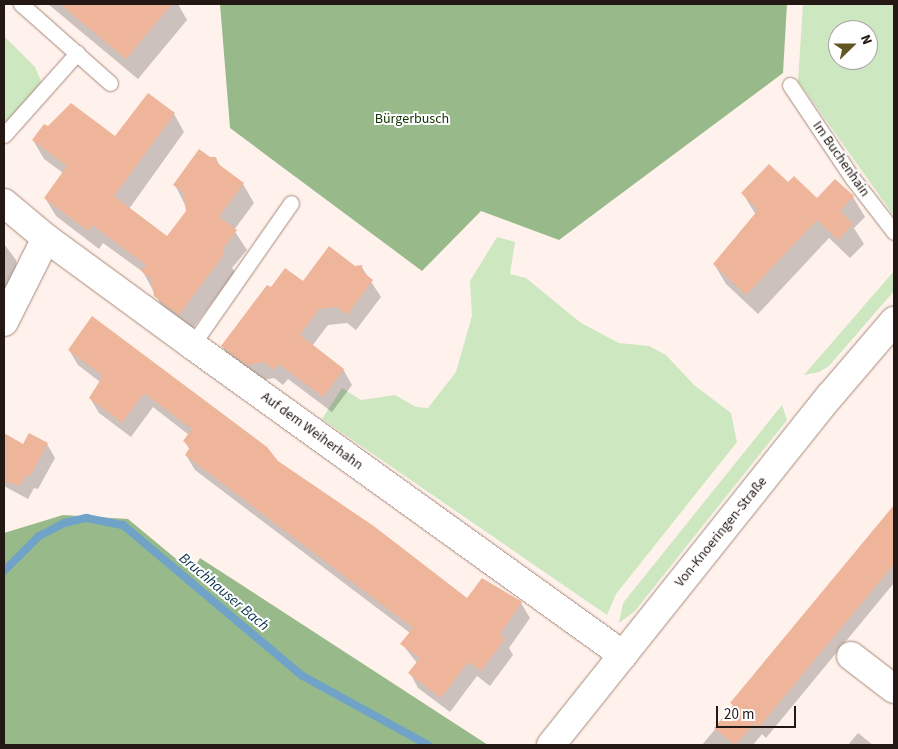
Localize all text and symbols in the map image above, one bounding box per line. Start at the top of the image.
north arrow [828,20,878,70]
text: N [855,32,877,48]
park label: Bürgerbusch [375,111,449,127]
street label: Im Buchenhain [809,118,873,200]
street label: Auf dem Weiherhahn [258,388,366,474]
street label: Von-Knoeringen-Straße [671,474,771,590]
water label: Bruchhauser Bach [175,549,273,635]
scale bar [718,696,798,728]
text: 20 m [724,704,754,725]

